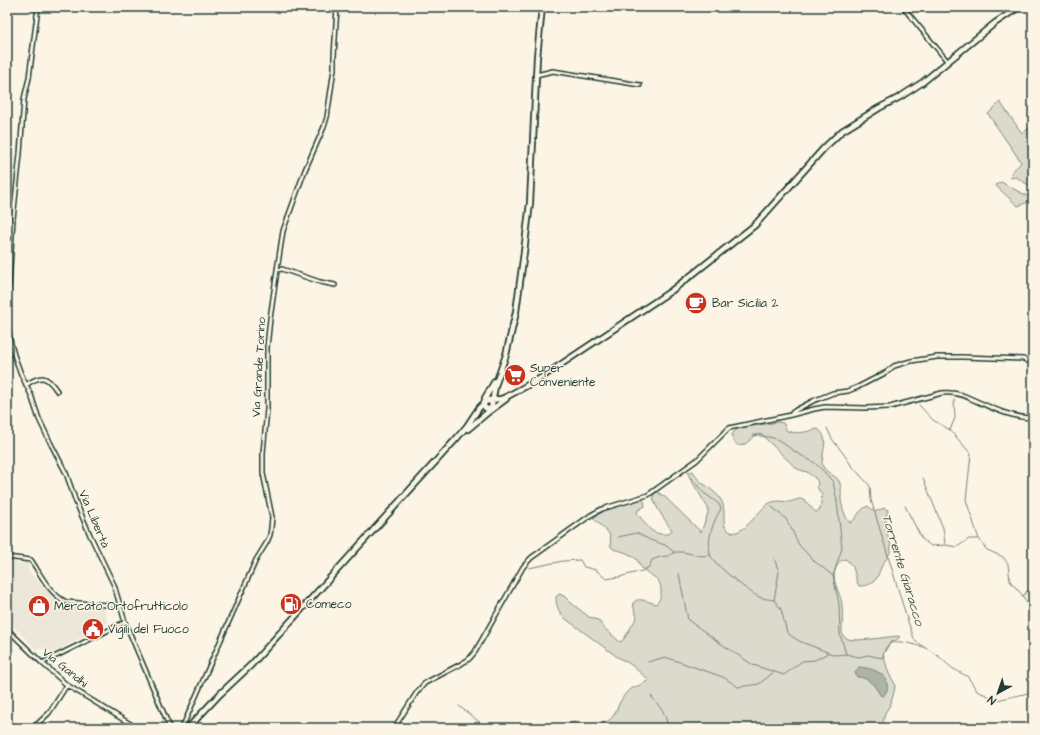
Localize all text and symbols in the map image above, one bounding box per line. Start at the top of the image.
cafe icon: Bar Sicilia 2 [683,290,709,316]
place label: Bar Sicilia 2 [712,295,779,312]
street label: Via Grande Torino [248,316,270,417]
place label: Super Conveniente [530,360,596,391]
supermarket icon: Super Conveniente [502,362,528,388]
street label: Via Libertà [74,488,114,550]
water label: Torrente Giaracco [877,512,929,630]
fuel station icon: Comeco [278,591,304,617]
shop icon: Mercato Ortofrutticolo [26,593,52,619]
place label: Comeco [306,596,352,613]
place label: Mercato Ortofrutticolo [54,598,188,615]
public building icon: Vigili del Fuoco [80,616,106,642]
place label: Vigili del Fuoco [108,621,189,639]
street label: Via Gandhi [38,644,92,692]
north arrow [978,673,1018,713]
text: N [984,692,999,708]

